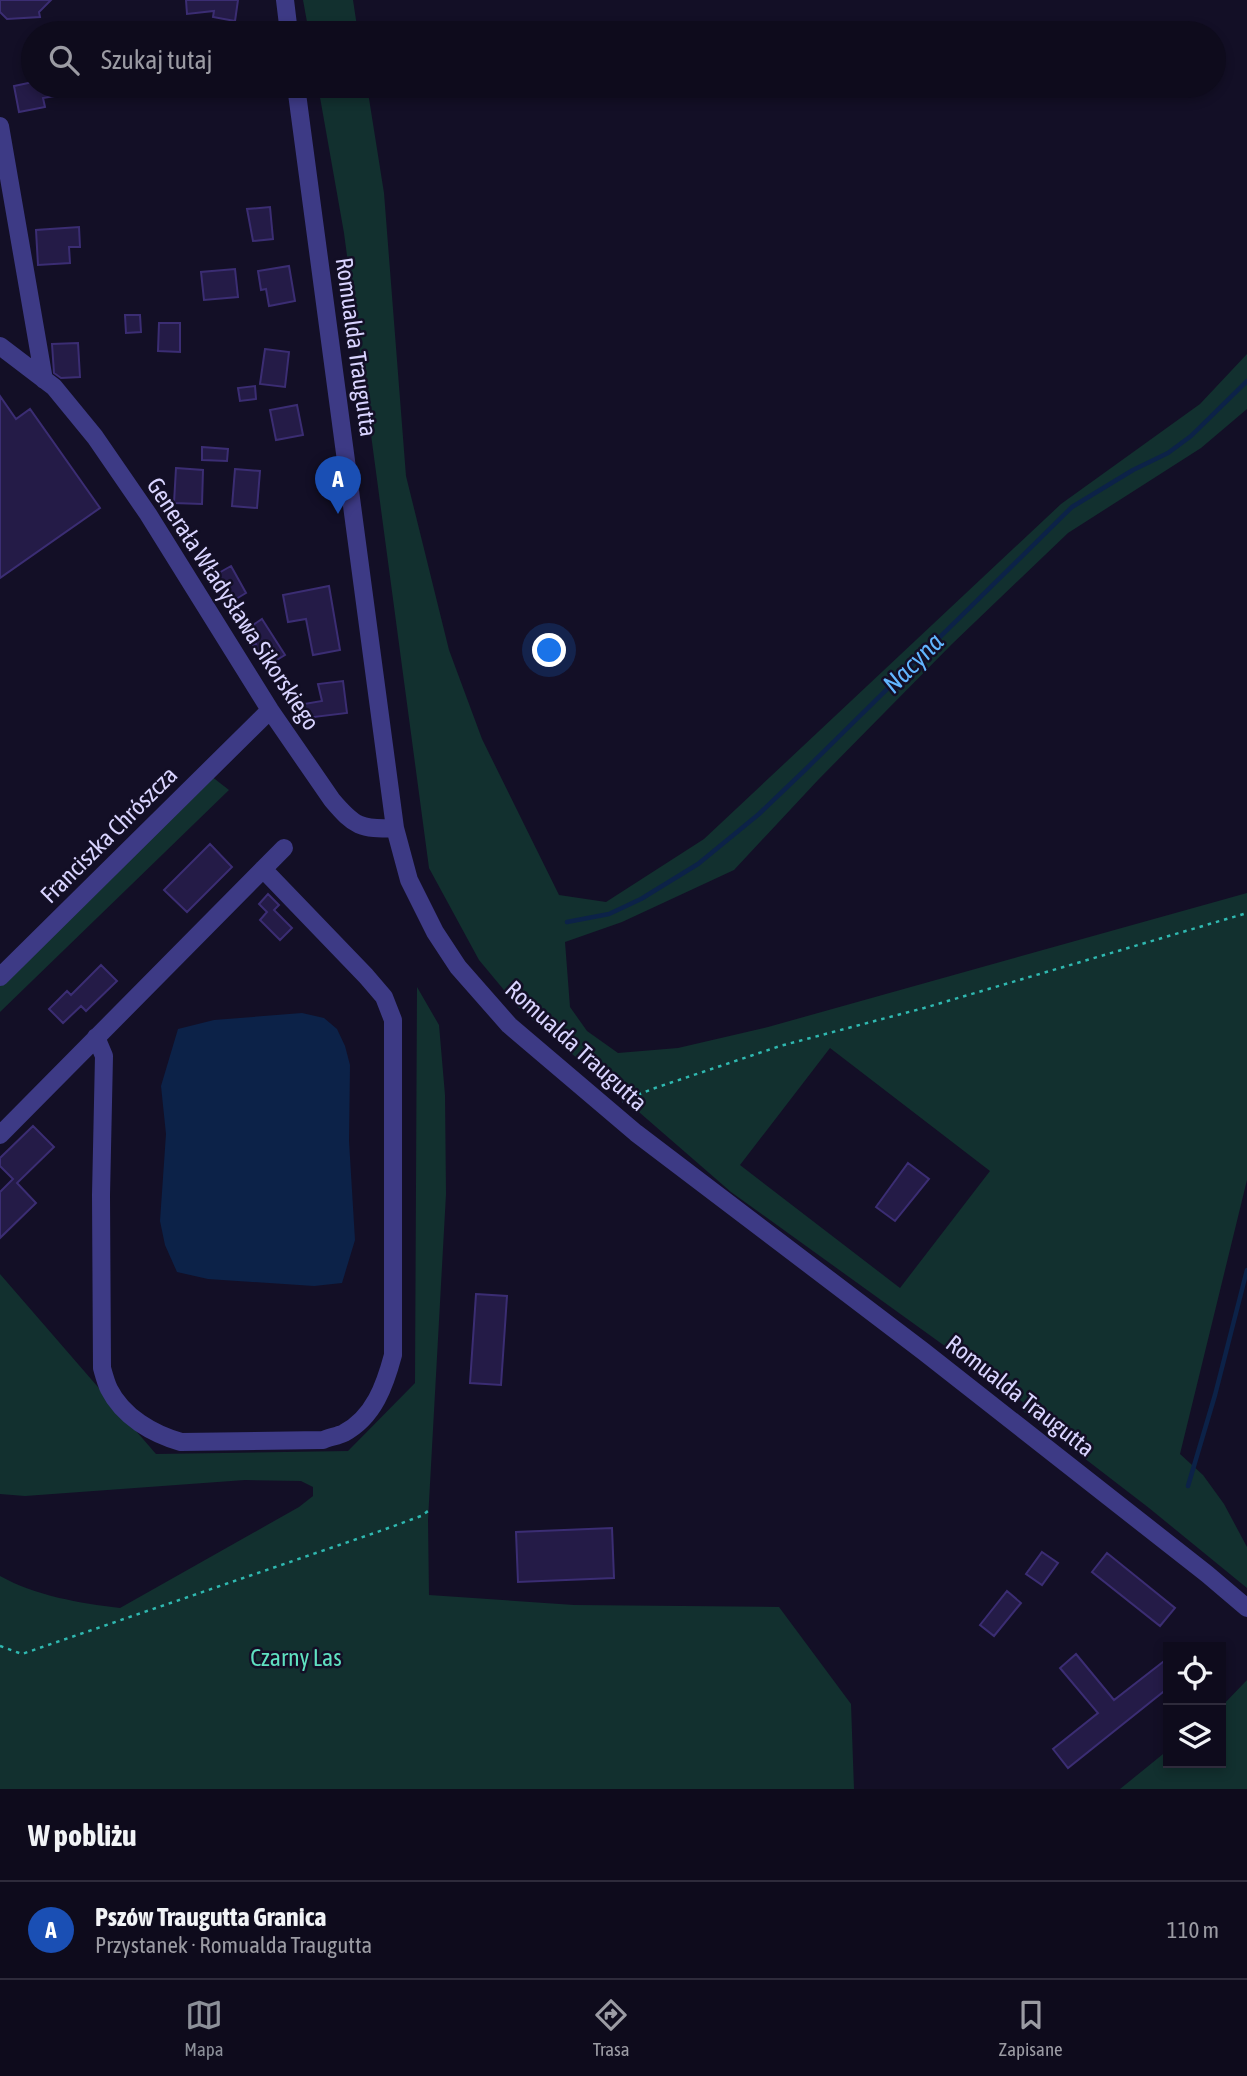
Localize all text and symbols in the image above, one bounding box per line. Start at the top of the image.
search box [21,21,1226,98]
icon: search [45,41,83,79]
text: Szukaj tutaj [101,45,213,75]
street label: Romualda Traugutta [331,256,382,438]
pin: A [315,456,361,514]
street label: Generała Władysława Sikorskiego [142,473,325,735]
water label: Nacyna [877,627,949,699]
your location [532,633,566,667]
street label: Franciszka Chrószcza [35,761,182,908]
street label: Romualda Traugutta [500,975,652,1116]
street label: Romualda Traugutta [941,1329,1100,1462]
map controls [1163,1642,1226,1768]
button: locate [1163,1642,1226,1705]
park label: Czarny Las [250,1644,342,1671]
button: layers [1163,1705,1226,1768]
text: W pobliżu [28,1818,137,1852]
text: Pszów Traugutta Granica [95,1902,326,1932]
text: A [45,1917,57,1943]
text: 110 m [1167,1917,1219,1943]
text: Przystanek · Romualda Traugutta [95,1932,372,1958]
tab: Mapa [184,1996,224,2060]
tab: Trasa [592,1996,630,2060]
tab: Zapisane [999,1996,1063,2060]

